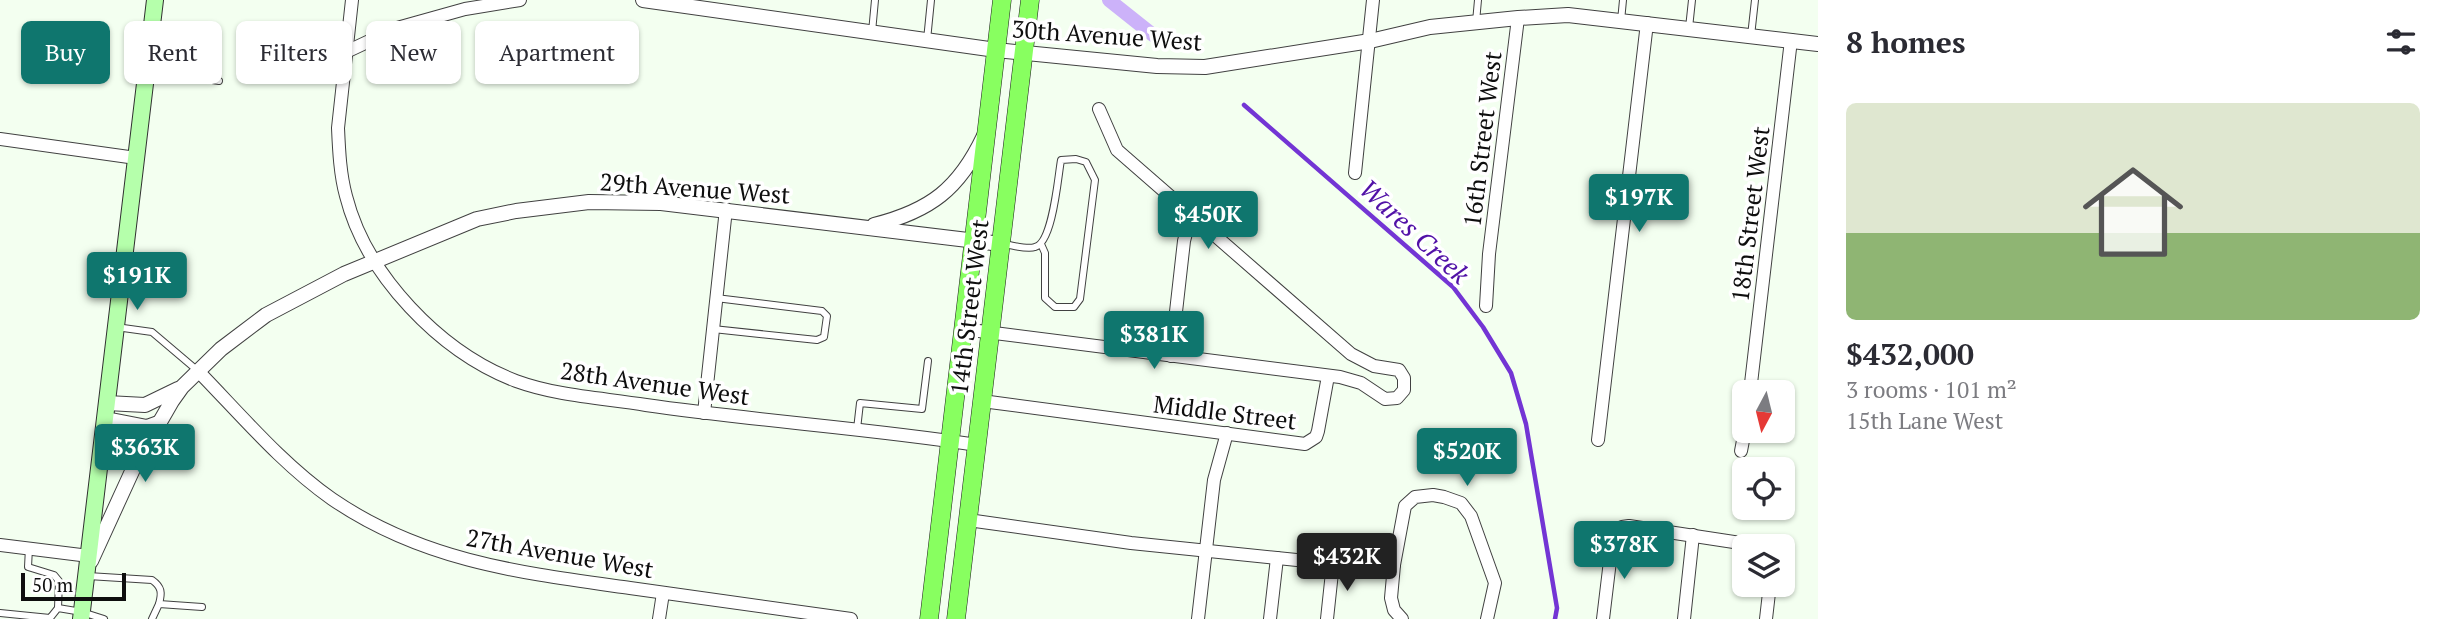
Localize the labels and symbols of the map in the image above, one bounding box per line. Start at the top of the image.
street label: 30th Avenue West [1011,12,1203,58]
street label: 16th Street West [1455,49,1509,229]
street label: 18th Street West [1723,124,1777,304]
street label: 29th Avenue West [599,165,791,211]
water label: Wares Creek [1353,171,1478,291]
pin: $197K [1590,174,1688,234]
pin: $450K [1159,191,1257,251]
street label: 14th Street West [942,217,996,397]
pin: $191K [88,252,186,312]
pin: $381K [1105,312,1203,371]
street label: 28th Avenue West [558,354,752,412]
north arrow [1732,380,1796,443]
street label: Middle Street [1152,387,1298,437]
pin: $363K [96,424,194,484]
pin: $520K [1418,428,1516,488]
street label: 27th Avenue West [464,521,656,585]
pin: $378K [1575,522,1673,581]
pin: $432K [1298,534,1396,593]
scale bar [21,570,126,602]

